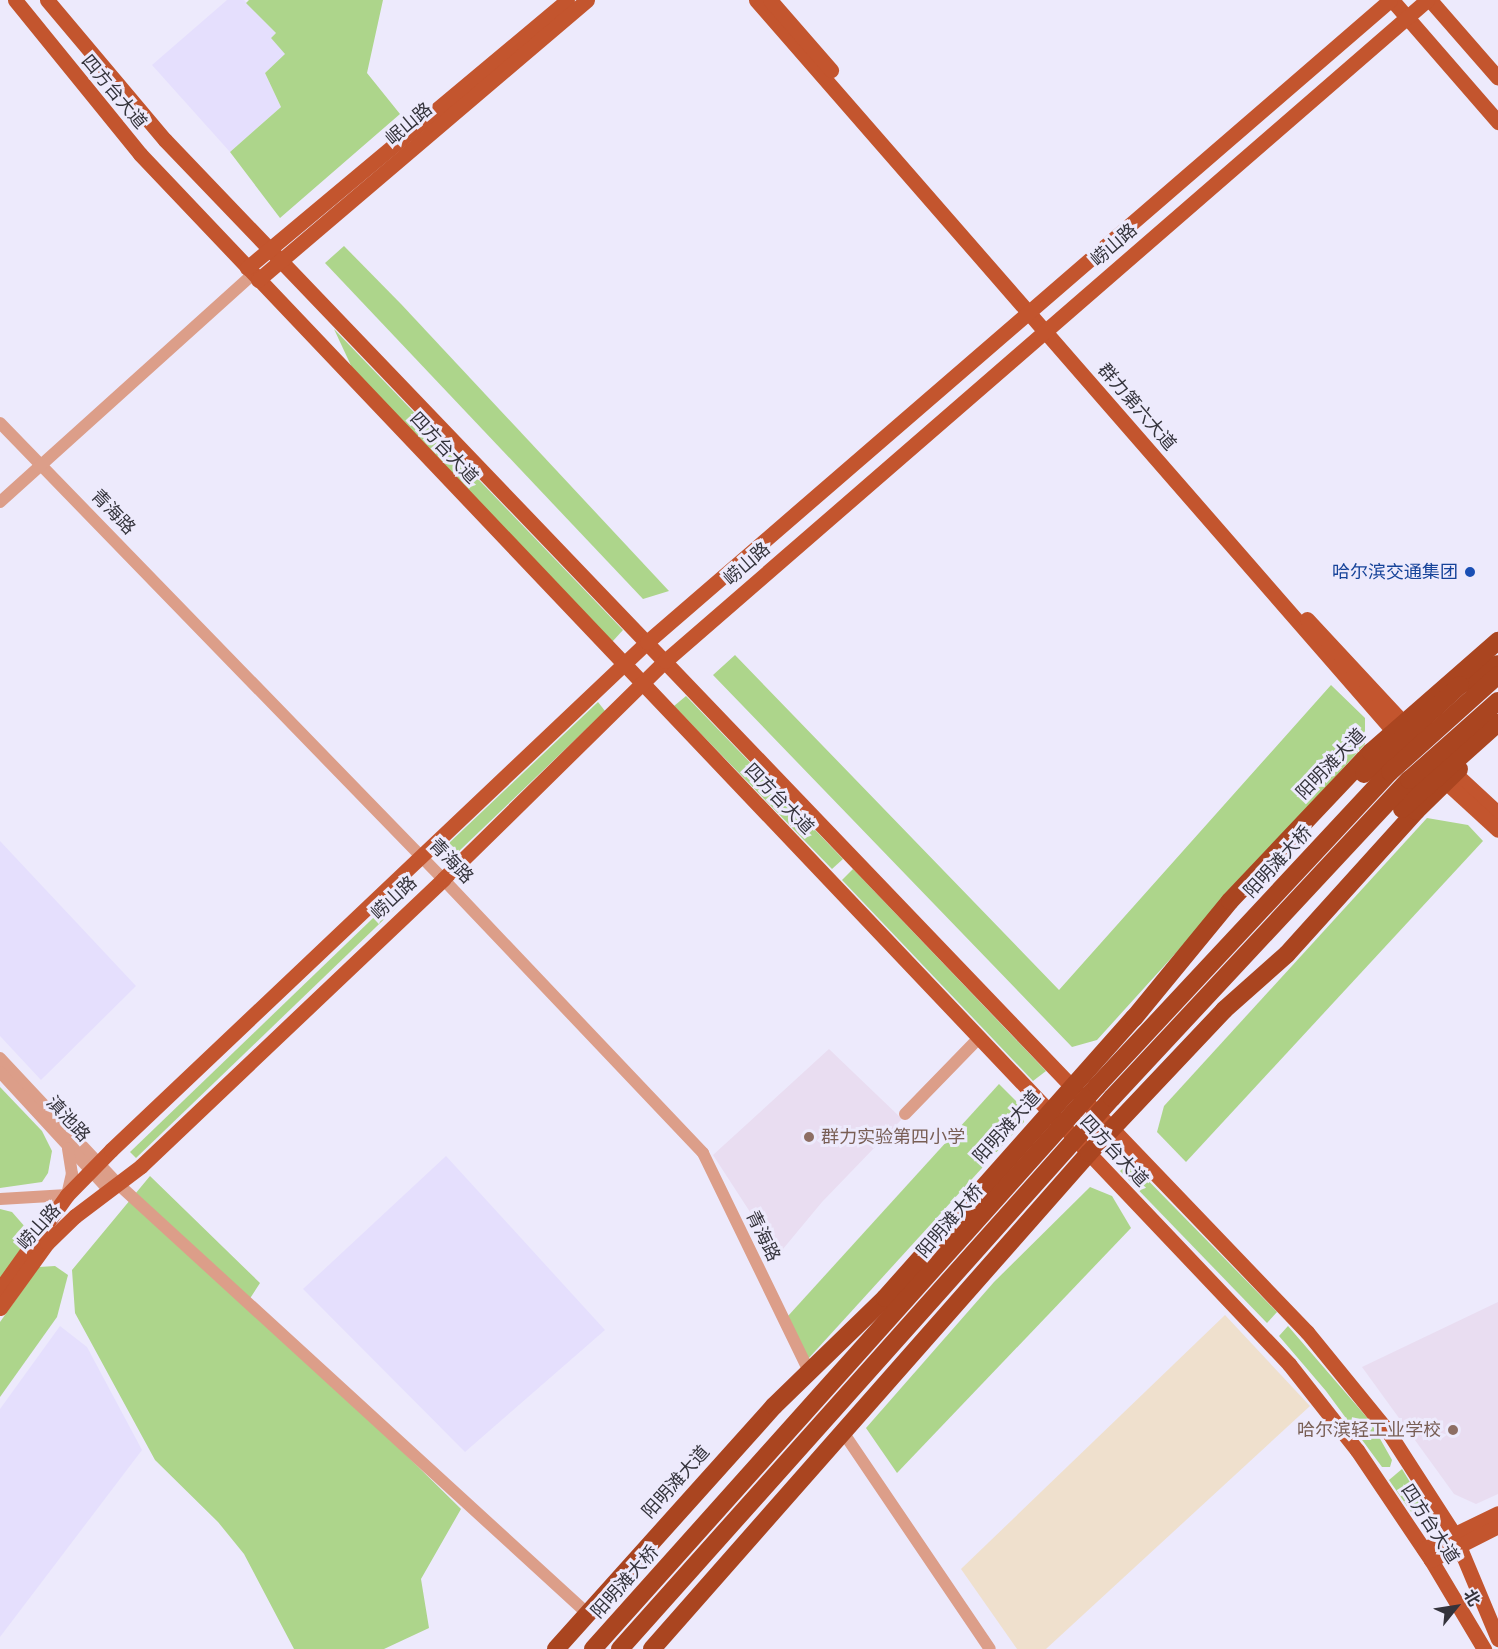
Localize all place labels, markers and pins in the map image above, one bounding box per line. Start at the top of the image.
place label: 哈尔滨交通集团 [1332,561,1458,583]
marker: 哈尔滨交通集团 [1463,565,1477,579]
place label: 群力实验第四小学 [821,1126,965,1148]
marker: 群力实验第四小学 [802,1130,816,1144]
place label: 哈尔滨轻工业学校 [1297,1419,1441,1441]
marker: 哈尔滨轻工业学校 [1446,1423,1460,1437]

